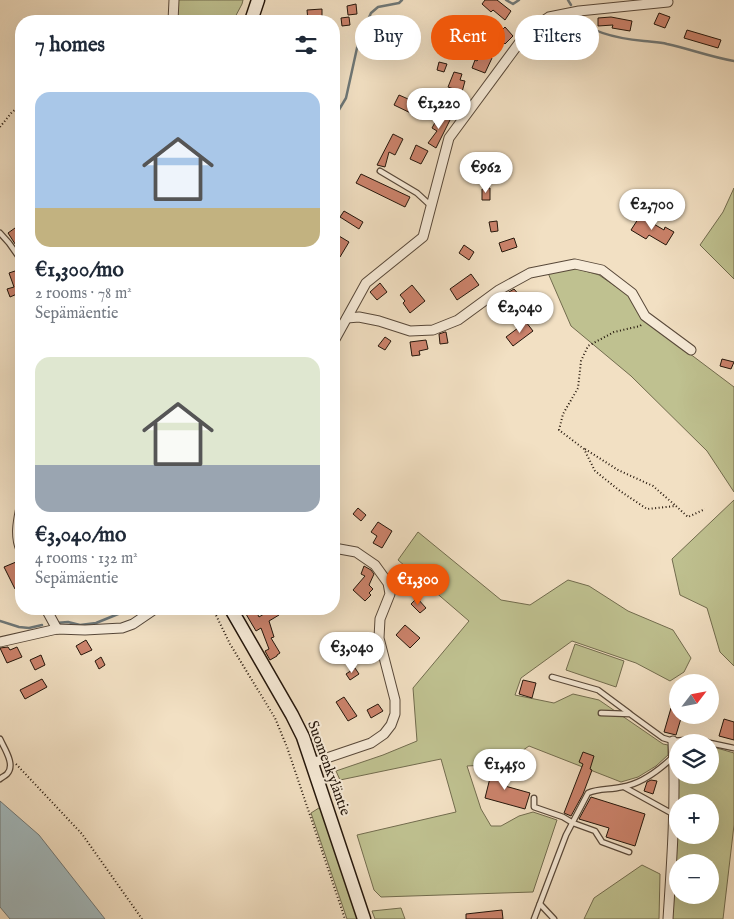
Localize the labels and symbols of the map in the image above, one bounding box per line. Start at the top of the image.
pin: €1,220 [398,88,480,130]
pin: €962 [456,152,516,194]
pin: €2,700 [611,188,693,231]
pin: €2,040 [479,292,561,334]
pin: €1,300 [377,564,459,606]
pin: €3,040 [311,632,393,674]
north arrow [669,674,719,724]
street label: Suomenkyläntie [303,718,355,818]
pin: €1,450 [464,748,546,791]

